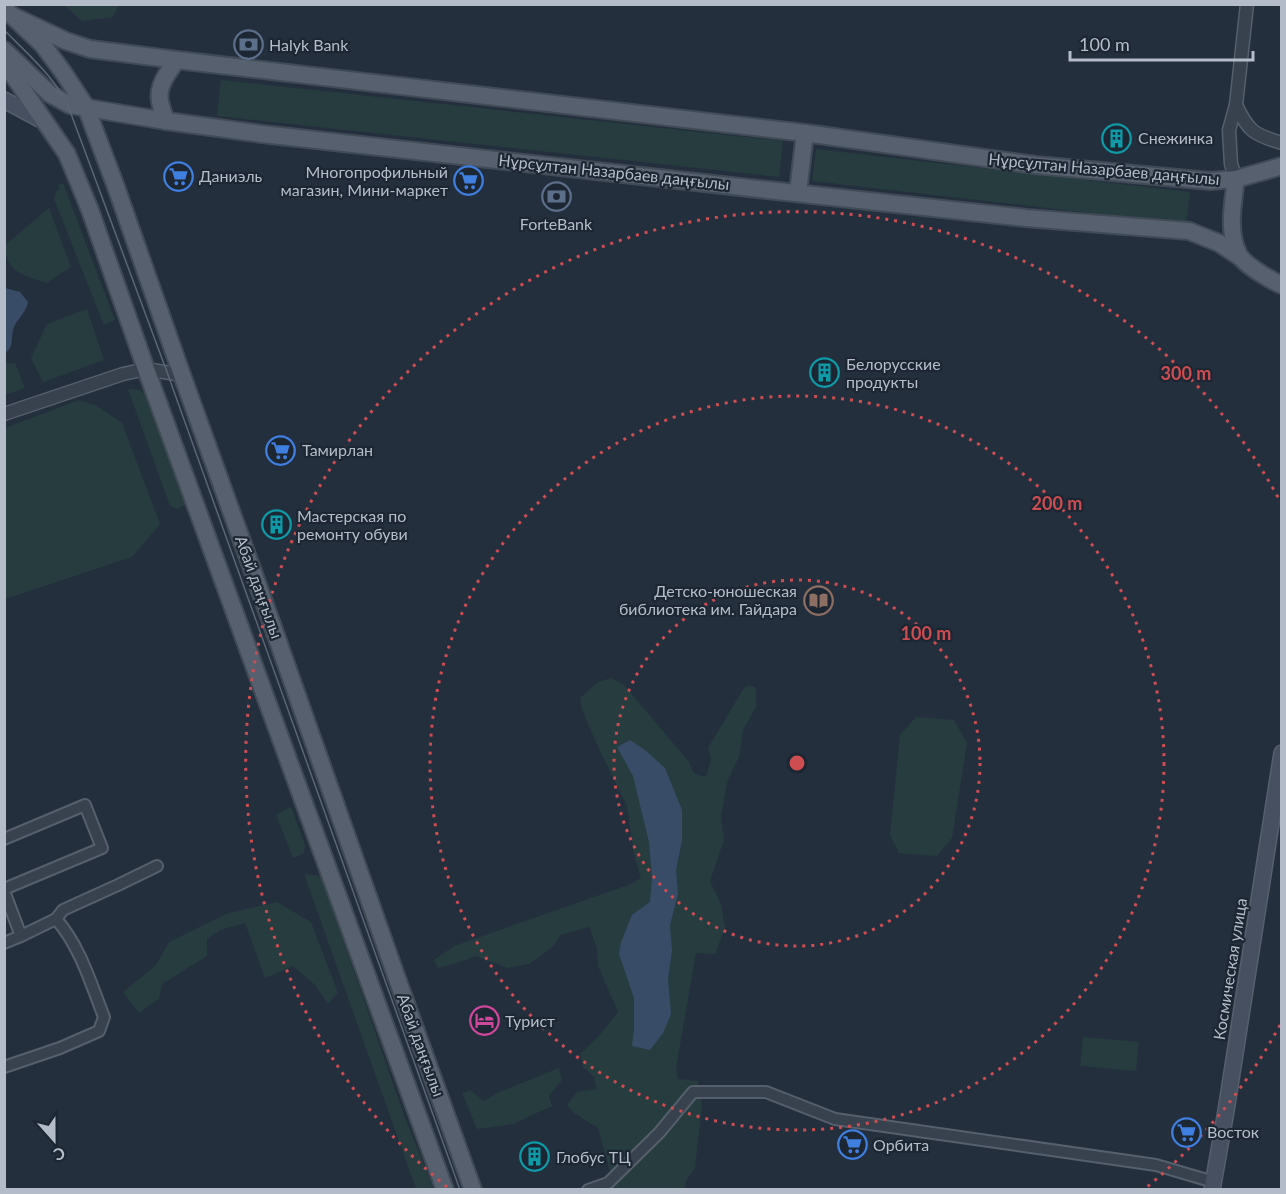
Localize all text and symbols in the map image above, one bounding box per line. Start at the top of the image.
scale bar [1070,24,1253,62]
bank icon: Halyk Bank [232,29,264,61]
text: 100 m [1079,33,1130,55]
place label: Halyk Bank [269,35,349,54]
building icon: Снежинка [1101,122,1133,154]
place label: Снежинка [1138,128,1213,147]
street label: Нұрсұлтан Назарбаев даңғылы [988,149,1220,188]
street label: Нұрсұлтан Назарбаев даңғылы [498,150,730,193]
supermarket icon: Даниэль [162,160,194,192]
place label: Многопрофильный магазин, Мини-маркет [280,162,448,199]
supermarket icon: Многопрофильный магазин, Мини-маркет [453,165,485,197]
place label: Даниэль [199,166,263,185]
bank icon: ForteBank [540,180,572,212]
place label: ForteBank [520,214,593,233]
place label: Белорусские продукты [846,354,941,391]
building icon: Белорусские продукты [809,357,841,389]
text: 300 m [1161,362,1211,384]
supermarket icon: Тамирлан [265,434,297,466]
place label: Тамирлан [302,440,373,459]
text: 200 m [1032,492,1082,514]
place label: Мастерская по ремонту обуви [297,506,408,543]
building icon: Мастерская по ремонту обуви [260,509,292,541]
street label: Абай даңғылы [232,533,287,641]
place label: Детско-юношеская библиотека им. Гайдара [619,581,797,618]
library icon: Детско-юношеская библиотека им. Гайдара [802,584,834,616]
text: 100 m [901,622,951,644]
centre of rings [787,753,807,773]
street label: Космическая улица [1209,897,1250,1041]
street label: Абай даңғылы [394,991,449,1099]
hotel icon: Турист [468,1005,500,1037]
place label: Турист [505,1011,555,1030]
north arrow [24,1110,84,1170]
supermarket icon: Восток [1170,1116,1202,1148]
place label: Восток [1207,1122,1260,1141]
supermarket icon: Орбита [836,1129,868,1161]
place label: Орбита [873,1135,929,1154]
building icon: Глобус ТЦ [519,1141,551,1173]
text: С [51,1144,68,1165]
place label: Глобус ТЦ [556,1147,631,1166]

